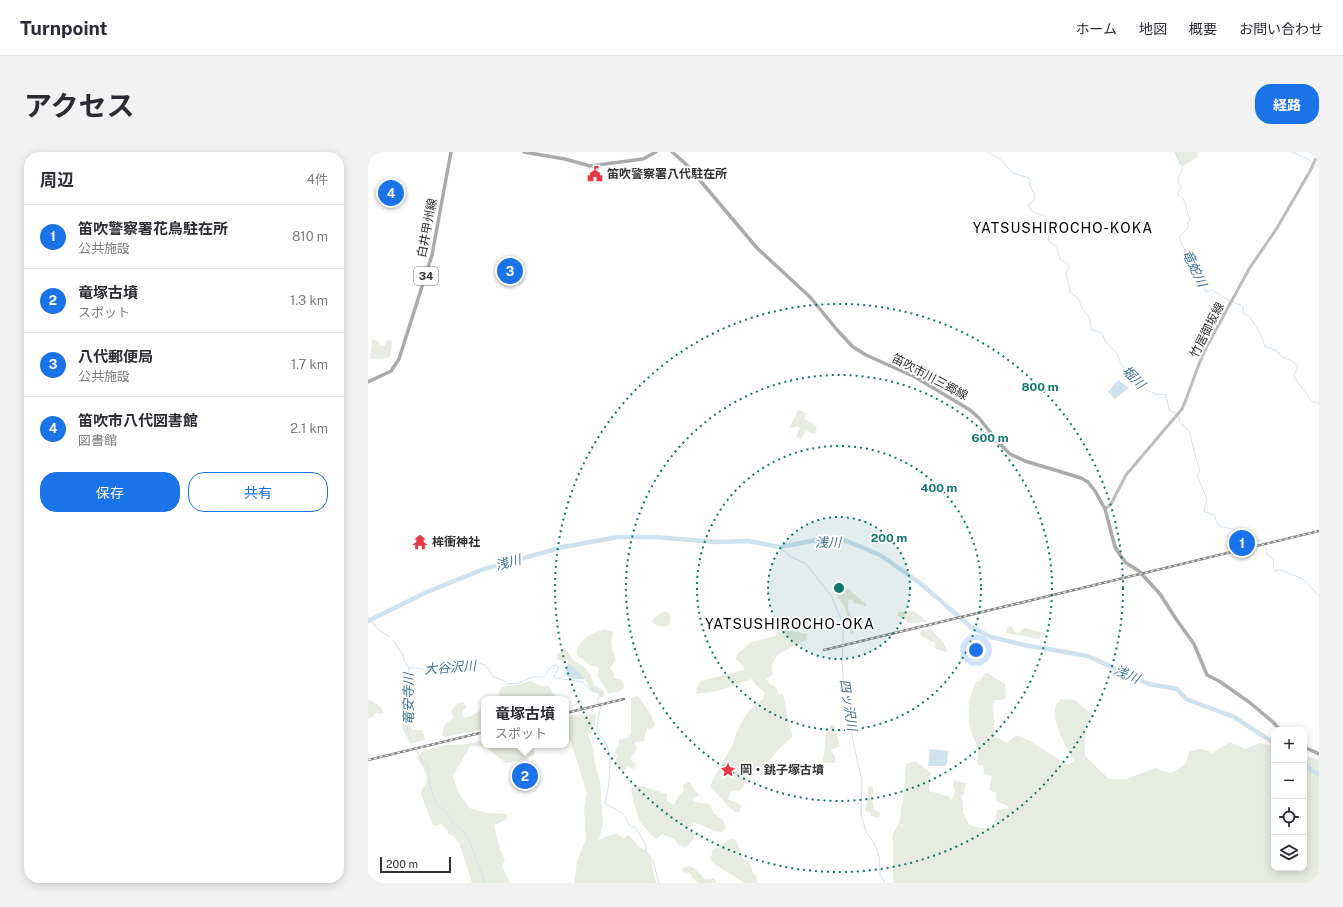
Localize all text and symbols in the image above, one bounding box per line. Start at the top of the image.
text: Turnpoint [20,17,107,39]
text: ホーム [1075,21,1117,37]
text: 地図 [1139,21,1167,37]
text: 概要 [1189,21,1217,37]
text: お問い合わせ [1239,21,1323,37]
button: 経路 [1255,84,1319,124]
text: アクセス [24,89,135,122]
public building icon: 笛吹警察署八代駐在所 [586,165,604,183]
place label: 笛吹警察署八代駐在所 [607,167,727,181]
text: 周辺 [40,170,74,190]
text: 4件 [307,172,328,187]
pin: 4 [378,178,404,208]
street label: 白井甲州線 [414,197,440,259]
text: 笛吹警察署花鳥駐在所 [78,220,228,237]
district label: YATSUSHIROCHO-KOKA [973,220,1153,236]
text: 1 [50,229,56,244]
text: 810 m [292,229,328,244]
text: 公共施設 [78,241,130,256]
water label: 竜蛇川 [1180,247,1210,291]
pin: 3 [497,256,523,286]
road number: 34 [414,267,438,285]
text: 竜塚古墳 [78,284,138,301]
text: 2 [49,293,57,308]
text: 1.3 km [290,293,328,308]
street label: 竹居御坂線 [1187,300,1227,360]
text: スポット [78,305,130,320]
text: 八代郵便局 [78,348,153,365]
street label: 笛吹市川三郷線 [890,351,970,403]
text: 3 [49,357,57,372]
text: 1.7 km [291,357,328,372]
water label: 堀川 [1119,363,1150,393]
text: 公共施設 [78,369,130,384]
text: 800 m [1022,380,1059,394]
text: 笛吹市八代図書館 [78,412,198,429]
text: 4 [49,421,57,436]
text: 2.1 km [290,421,328,436]
text: 600 m [972,431,1009,445]
text: 図書館 [78,433,117,448]
button: 保存 [40,472,180,512]
button: 共有 [188,472,328,512]
text: 400 m [921,481,958,495]
pin: 1 [1229,528,1255,558]
text: 200 m [871,531,907,545]
temple icon: 桙衝神社 [411,533,429,551]
place label: 桙衝神社 [432,535,480,549]
water label: 浅川 [815,535,843,550]
water label: 浅川 [494,551,525,573]
centre of rings [832,581,846,595]
district label: YATSUSHIROCHO-OKA [705,616,875,632]
your location [966,640,986,660]
water label: 大谷沢川 [424,658,478,677]
water label: 浅川 [1112,662,1144,687]
water label: 竜安寺川 [401,671,416,725]
water label: 四ッ沢川 [837,678,860,734]
popup [481,696,569,748]
text: 竜塚古墳 [495,705,555,722]
text: スポット [495,726,547,741]
map controls [1271,727,1307,871]
button: + [1271,727,1307,763]
pin: 2 [512,761,538,791]
place icon: 岡・銚子塚古墳 [719,761,737,779]
place label: 岡・銚子塚古墳 [740,763,824,777]
button: − [1271,763,1307,799]
button: locate [1271,799,1307,835]
button: layers [1271,835,1307,871]
scale bar [380,855,451,874]
text: 200 m [386,858,418,870]

